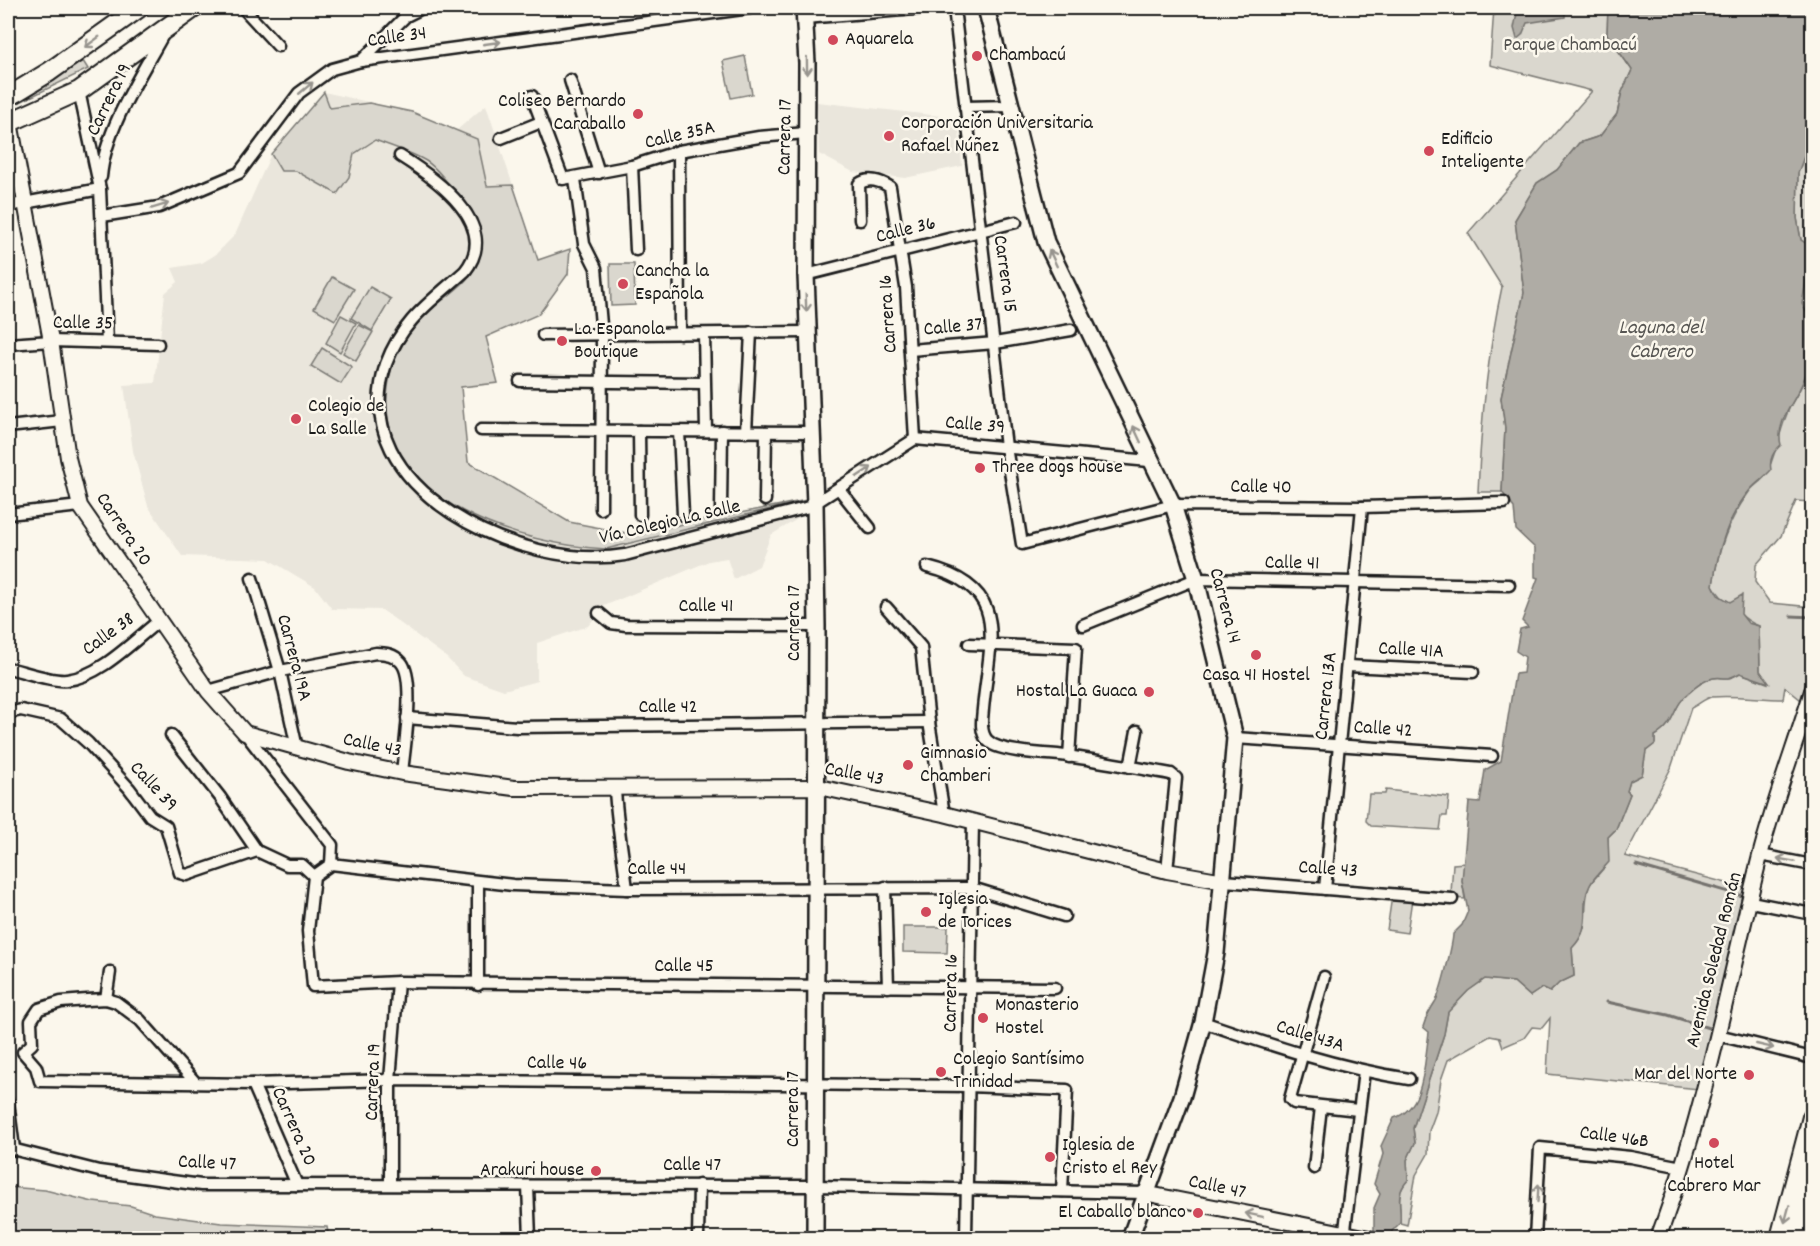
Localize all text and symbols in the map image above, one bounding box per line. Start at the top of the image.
street label: Calle 34 [366,20,428,56]
place label: Aquarela [845,26,914,54]
park label: Parque Chambacú [1503,32,1637,60]
marker: Aquarela [826,33,840,47]
one-way arrow [84,36,100,48]
one-way arrow [482,37,502,48]
place label: Chambacú [989,42,1066,70]
marker: Chambacú [970,49,984,63]
one-way arrow [801,55,813,75]
street label: Carrera 19 [80,59,140,141]
one-way arrow [298,81,313,95]
place label: Coliseo Bernardo Caraballo [498,88,626,139]
street label: Carrera 17 [771,99,801,175]
marker: Coliseo Bernardo Caraballo [631,107,645,121]
place label: Corporación Universitaria Rafael Núñez [901,110,1094,161]
street label: Calle 35A [642,114,718,158]
place label: Edificio Inteligente [1441,126,1524,177]
marker: Corporación Universitaria Rafael Núñez [882,129,896,143]
marker: Edificio Inteligente [1422,144,1436,158]
one-way arrow [150,200,169,211]
street label: Calle 36 [873,210,939,252]
street label: Carrera 15 [985,233,1023,315]
one-way arrow [1047,249,1059,267]
place label: Cancha la Española [635,258,709,309]
street label: Carrera 16 [872,274,906,354]
marker: Cancha la Española [616,277,630,291]
one-way arrow [801,292,812,312]
street label: Calle 35 [53,309,113,339]
street label: Calle 37 [923,311,983,345]
water label: Laguna del Cabrero [1618,314,1706,368]
place label: La Espanola Boutique [574,316,665,367]
marker: La Espanola Boutique [555,334,569,348]
place label: Colegio de La Salle [308,393,385,444]
street label: Calle 39 [944,409,1006,443]
marker: Colegio de La Salle [289,412,303,426]
one-way arrow [1130,426,1142,444]
place label: Three dogs house [992,454,1123,482]
marker: Three dogs house [973,461,987,475]
one-way arrow [856,466,873,479]
street label: Calle 40 [1230,473,1292,503]
street label: Carrera 20 [88,487,158,573]
street label: Vía Colegio La Salle [597,493,744,553]
street label: Calle 41 [1264,550,1320,578]
street label: Carrera 14 [1201,565,1247,647]
street label: Carrera 17 [781,585,809,661]
street label: Calle 41 [679,593,733,621]
street label: Calle 38 [77,606,141,664]
street label: Carrera 19A [268,612,318,705]
street label: Calle 41A [1377,635,1445,667]
marker: Casa 41 Hostel [1249,648,1263,662]
street label: Carrera 13A [1308,650,1346,741]
place label: Casa 41 Hostel [1202,662,1310,690]
place label: Hostal La Guaca [1016,678,1138,706]
marker: Hostal La Guaca [1142,685,1156,699]
street label: Calle 42 [638,694,698,722]
street label: Calle 42 [1352,714,1414,746]
street label: Calle 43 [340,726,404,766]
place label: Gimnasio Chamberi [920,740,991,791]
street label: Calle 39 [122,755,184,819]
street label: Calle 43 [822,756,886,794]
marker: Gimnasio Chamberi [901,758,915,772]
street label: Calle 43 [1297,854,1359,886]
one-way arrow [1777,854,1797,865]
street label: Calle 44 [628,856,686,884]
street label: Avenida Soledad Román [1680,869,1750,1051]
place label: Iglesia de Torices [938,886,1012,937]
marker: Iglesia de Torices [919,905,933,919]
street label: Calle 45 [654,953,714,981]
street label: Carrera 16 [937,954,967,1032]
place label: Monasterio Hostel [995,992,1079,1043]
marker: Monasterio Hostel [976,1011,990,1025]
street label: Calle 43A [1272,1013,1348,1061]
one-way arrow [1755,1041,1774,1053]
street label: Carrera 19 [359,1043,389,1121]
place label: Colegio Santísimo Trinidad [953,1046,1085,1097]
street label: Calle 46 [527,1049,587,1079]
place label: Mar del Norte [1634,1061,1737,1089]
marker: Colegio Santísimo Trinidad [934,1065,948,1079]
marker: Mar del Norte [1742,1068,1756,1082]
street label: Carrera 17 [780,1071,808,1147]
street label: Carrera 20 [263,1083,323,1171]
street label: Calle 46B [1578,1119,1650,1157]
place label: Iglesia de Cristo el Rey [1062,1132,1158,1183]
marker: Hotel Cabrero Mar [1707,1136,1721,1150]
street label: Calle 47 [177,1148,237,1180]
marker: Iglesia de Cristo el Rey [1043,1150,1057,1164]
place label: Hotel Cabrero Mar [1667,1150,1761,1201]
street label: Calle 47 [663,1152,721,1180]
place label: Arakuri house [480,1157,584,1185]
marker: Arakuri house [589,1164,603,1178]
street label: Calle 47 [1186,1168,1248,1208]
one-way arrow [1532,1184,1543,1203]
place label: El Caballo blanco [1058,1199,1186,1227]
one-way arrow [1780,1204,1792,1223]
marker: El Caballo blanco [1191,1206,1205,1220]
one-way arrow [1244,1209,1263,1221]

